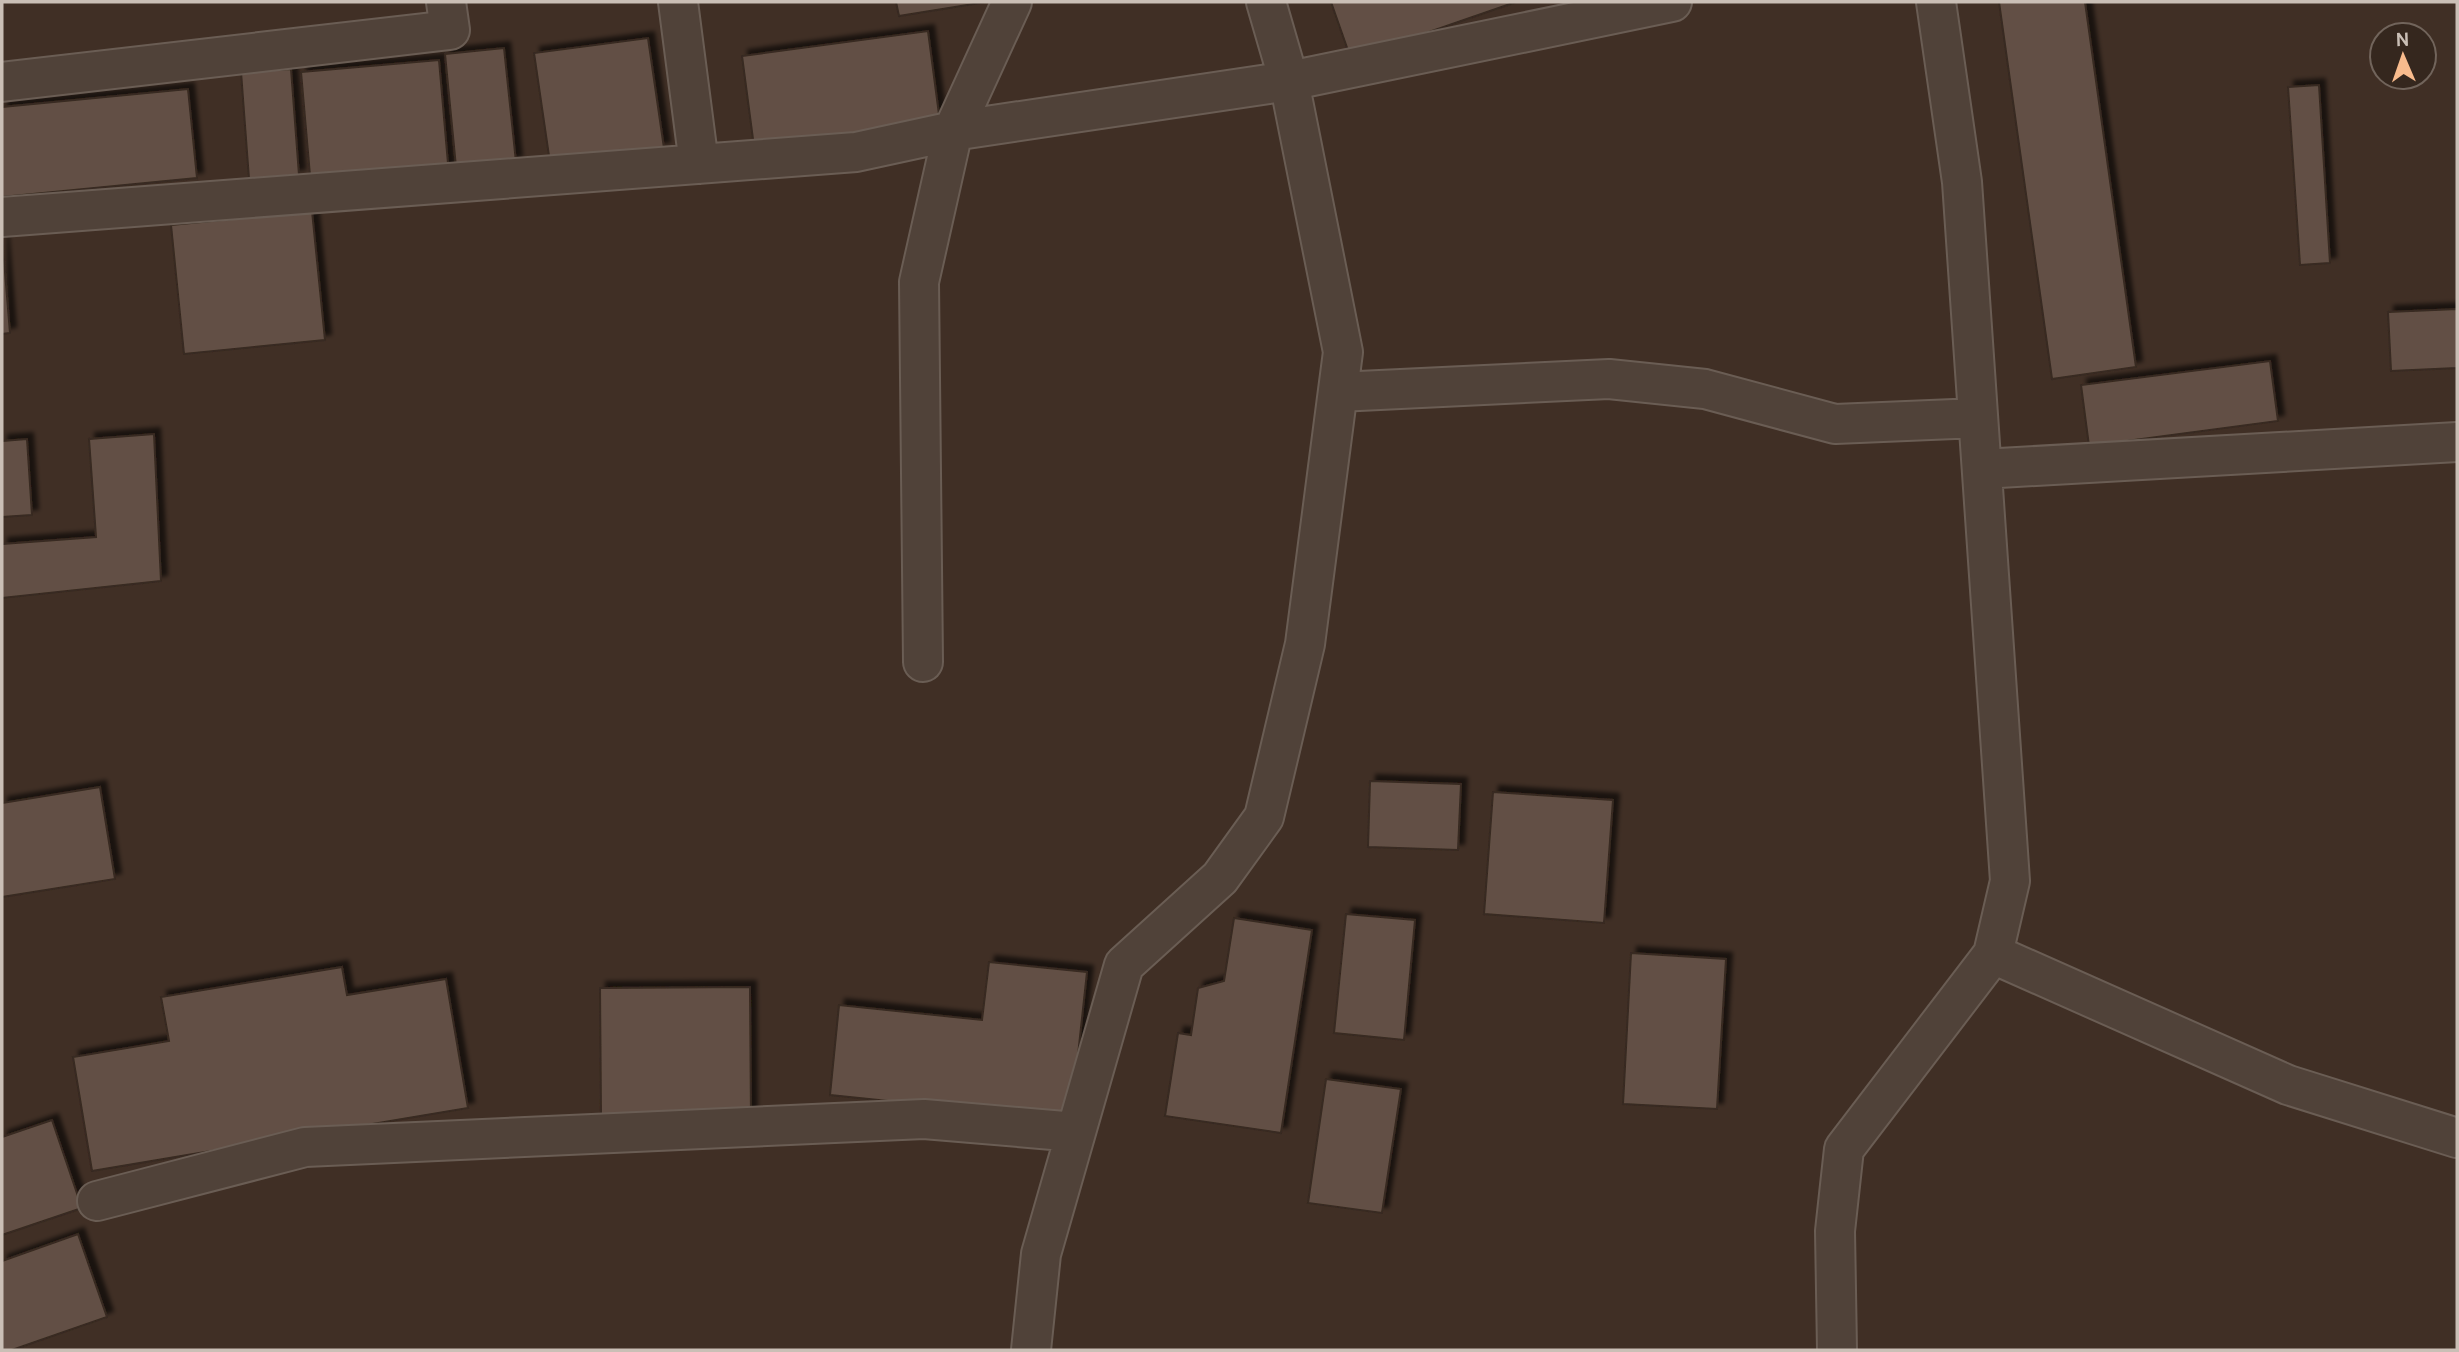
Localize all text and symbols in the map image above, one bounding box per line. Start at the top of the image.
north arrow [2368,21,2438,91]
text: N [2395,28,2410,51]

